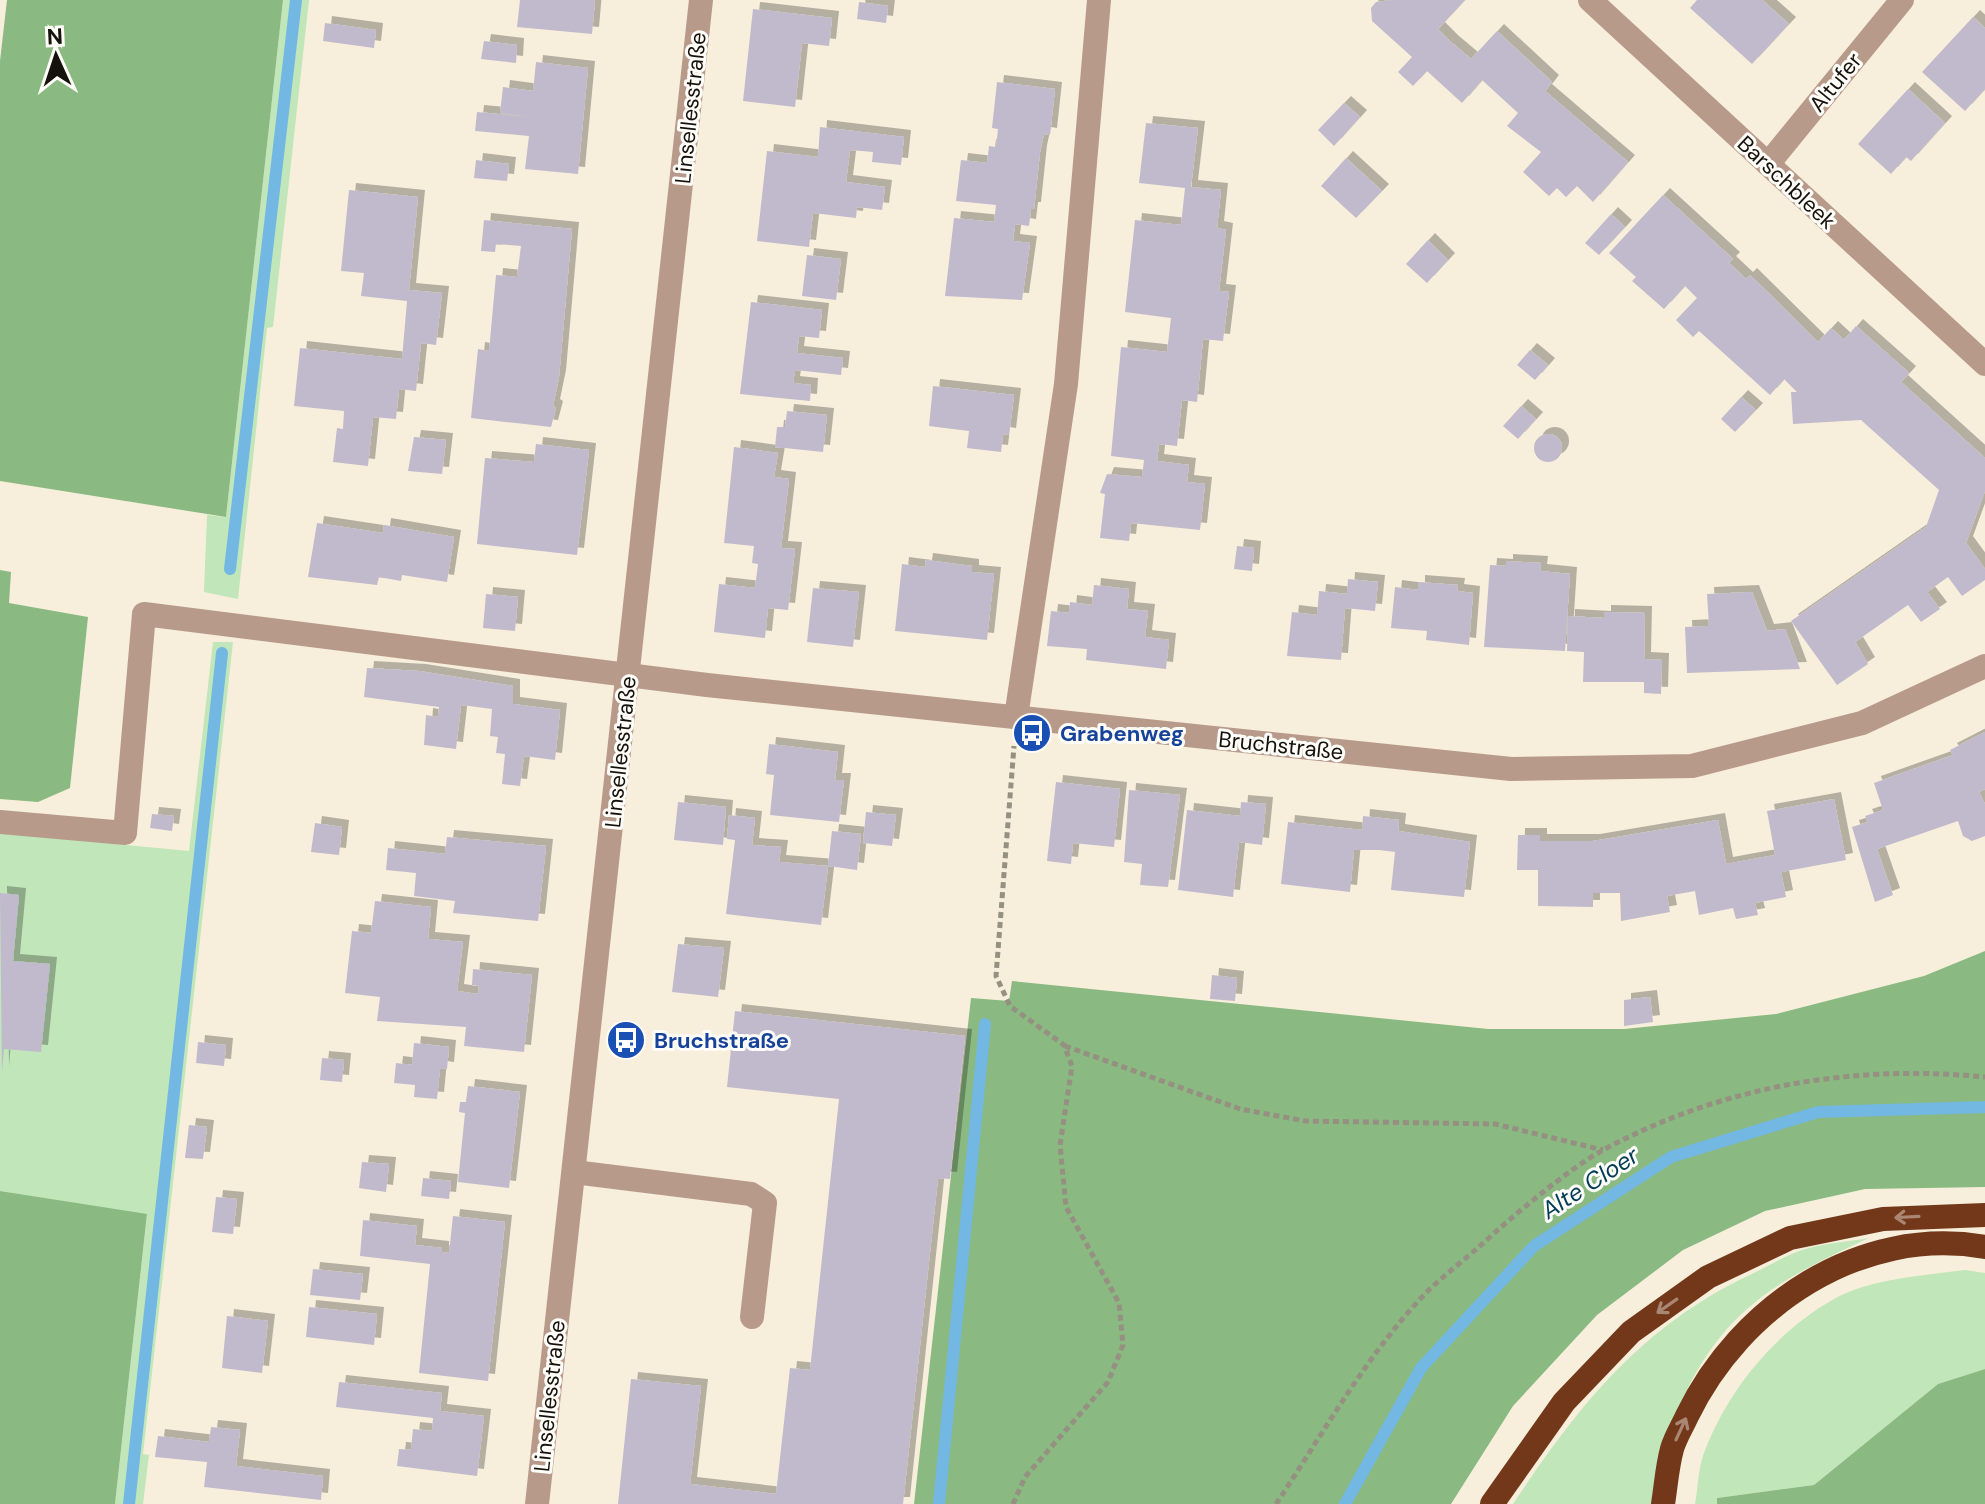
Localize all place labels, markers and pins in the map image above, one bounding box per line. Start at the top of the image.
bus stop icon: Grabenweg [1011,712,1053,754]
place label: Grabenweg [1060,719,1184,748]
bus stop icon: Bruchstraße [605,1019,647,1061]
place label: Bruchstraße [654,1026,789,1055]

